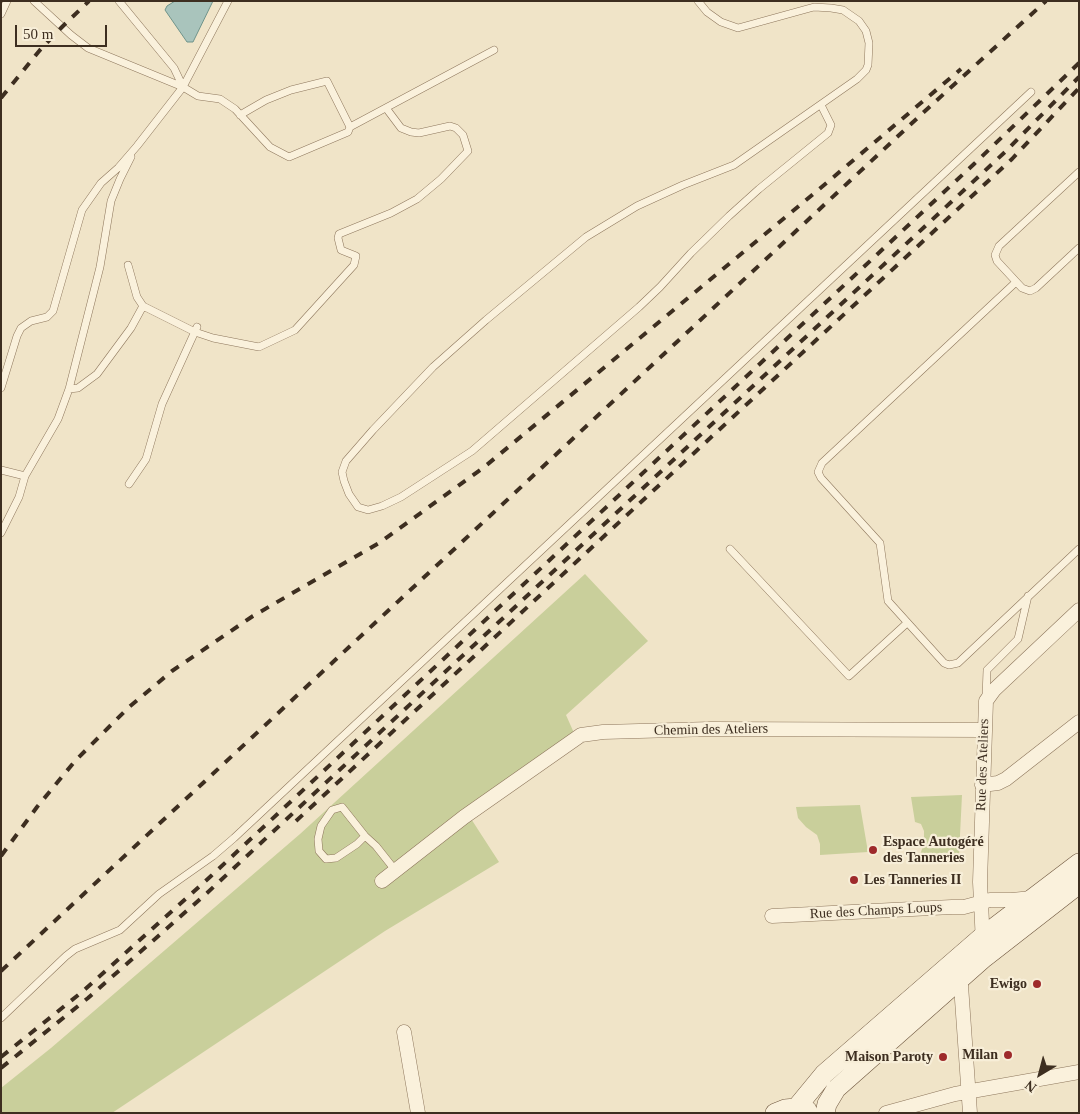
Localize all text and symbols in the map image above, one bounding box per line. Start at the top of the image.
scale bar [18,15,110,47]
text: 50 m [23,26,53,42]
street label: Rue des Ateliers [973,718,993,812]
street label: Chemin des Ateliers [654,721,768,739]
place label: Espace Autogéré des Tanneries [883,834,984,866]
marker: Espace Autogéré des Tanneries [867,844,879,856]
place label: Les Tanneries II [864,872,962,888]
marker: Les Tanneries II [848,874,860,886]
street label: Rue des Champs Loups [809,899,943,923]
place label: Ewigo [990,976,1027,992]
marker: Ewigo [1031,978,1043,990]
place label: Milan [962,1047,998,1063]
place label: Maison Paroty [845,1049,933,1065]
marker: Milan [1002,1049,1014,1061]
north arrow [1015,1049,1065,1099]
marker: Maison Paroty [937,1051,949,1063]
text: N [1022,1077,1039,1095]

